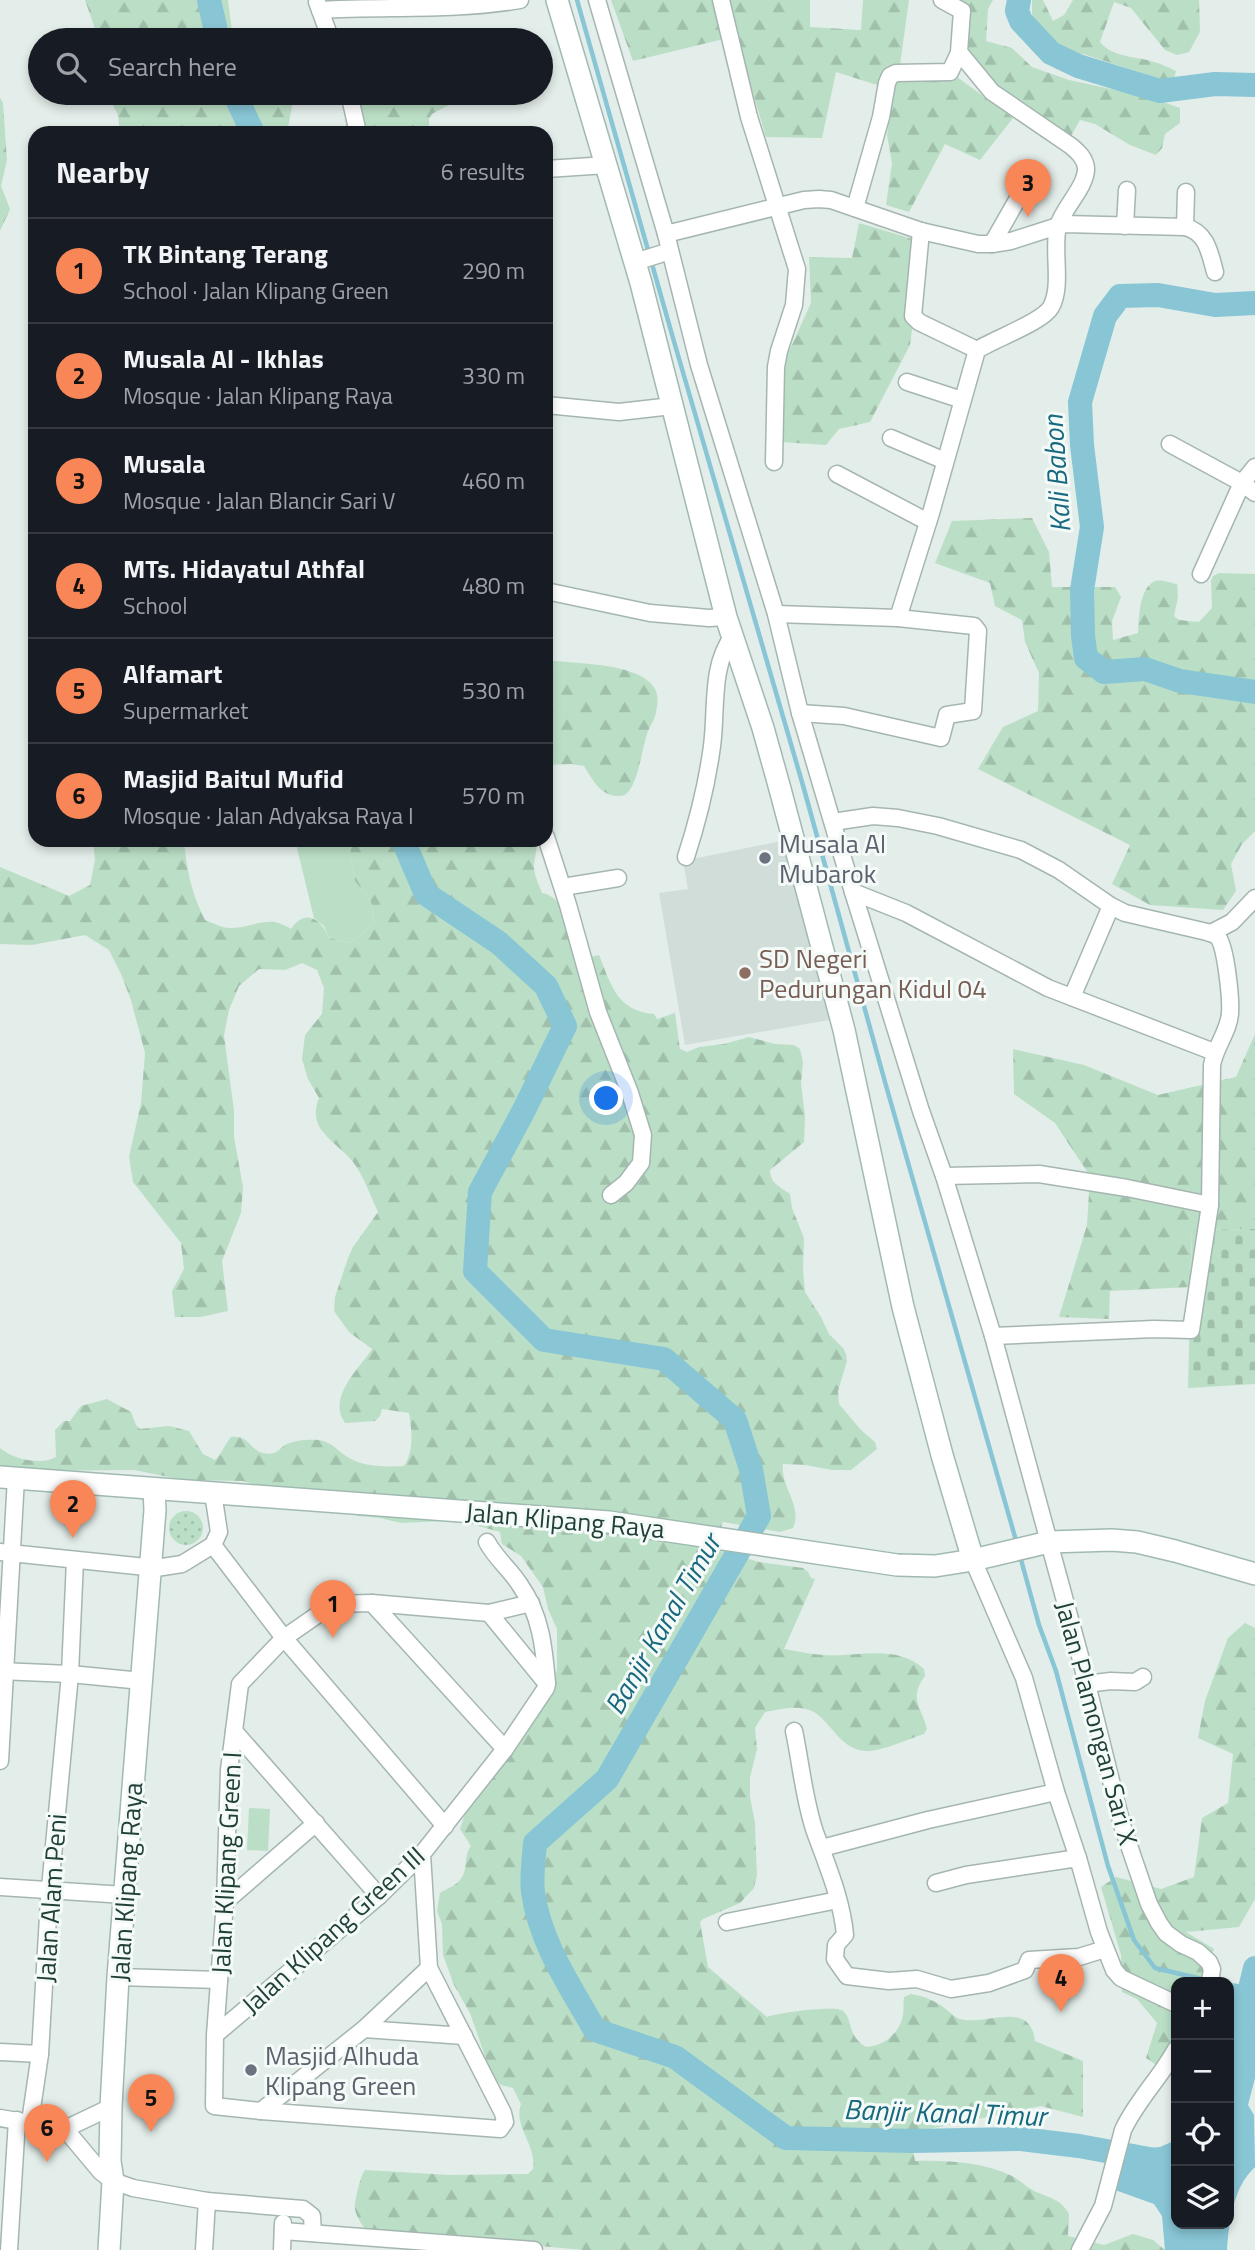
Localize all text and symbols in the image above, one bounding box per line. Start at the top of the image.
search box [28,28,553,105]
text: Search here [108,47,237,86]
icon: search [52,48,90,86]
text: Nearby [56,149,149,195]
text: 6 results [441,154,525,189]
pin: 3 [1005,159,1051,217]
text: TK Bintang Terang [123,234,328,273]
text: 1 [73,253,85,288]
text: 290 m [462,253,525,288]
text: School · Jalan Klipang Green [123,273,389,308]
text: Musala Al - Ikhlas [123,339,324,378]
text: 2 [73,358,85,393]
text: 330 m [462,358,525,393]
text: Mosque · Jalan Klipang Raya [123,378,393,413]
water label: Kali Babon [1030,413,1082,534]
text: Musala [123,444,206,483]
text: 3 [73,463,85,498]
text: 460 m [462,463,525,498]
text: Mosque · Jalan Blancir Sari V [123,483,395,518]
text: MTs. Hidayatul Athfal [123,549,365,588]
text: 4 [73,568,85,603]
text: 480 m [462,568,525,603]
text: School [123,588,187,623]
text: Alfamart [123,654,222,693]
text: 5 [73,673,85,708]
text: 530 m [462,673,525,708]
text: Supermarket [123,693,248,728]
text: Masjid Baitul Mufid [123,759,344,798]
text: 6 [73,778,85,813]
text: 570 m [462,778,525,813]
text: Mosque · Jalan Adyaksa Raya I [123,798,414,833]
place label: Musala Al Mubarok [779,824,886,893]
marker: Musala Al Mubarok [757,850,773,866]
place label: SD Negeri Pedurungan Kidul 04 [759,939,987,1008]
marker: SD Negeri Pedurungan Kidul 04 [737,965,753,981]
your location [589,1081,623,1115]
pin: 2 [50,1480,96,1538]
street label: Jalan Klipang Raya [464,1492,666,1548]
water label: Banjir Kanal Timur [593,1523,733,1722]
pin: 1 [310,1580,356,1638]
street label: Jalan Plamongan Sari X [1046,1597,1148,1850]
street label: Jalan Klipang Green I [201,1751,251,1975]
street label: Jalan Klipang Raya [100,1781,152,1983]
street label: Jalan Alam Peni [26,1812,76,1984]
street label: Jalan Klipang Green III [232,1837,434,2023]
pin: 4 [1038,1954,1084,2012]
map controls [1171,1977,1234,2229]
button: + [1171,1977,1234,2040]
place label: Masjid Alhuda Klipang Green [265,2036,419,2105]
button: − [1171,2040,1234,2103]
marker: Masjid Alhuda Klipang Green [243,2062,259,2078]
pin: 5 [128,2074,174,2132]
water label: Banjir Kanal Timur [843,2087,1050,2137]
button: locate [1171,2103,1234,2166]
pin: 6 [24,2104,70,2162]
button: layers [1171,2166,1234,2229]

